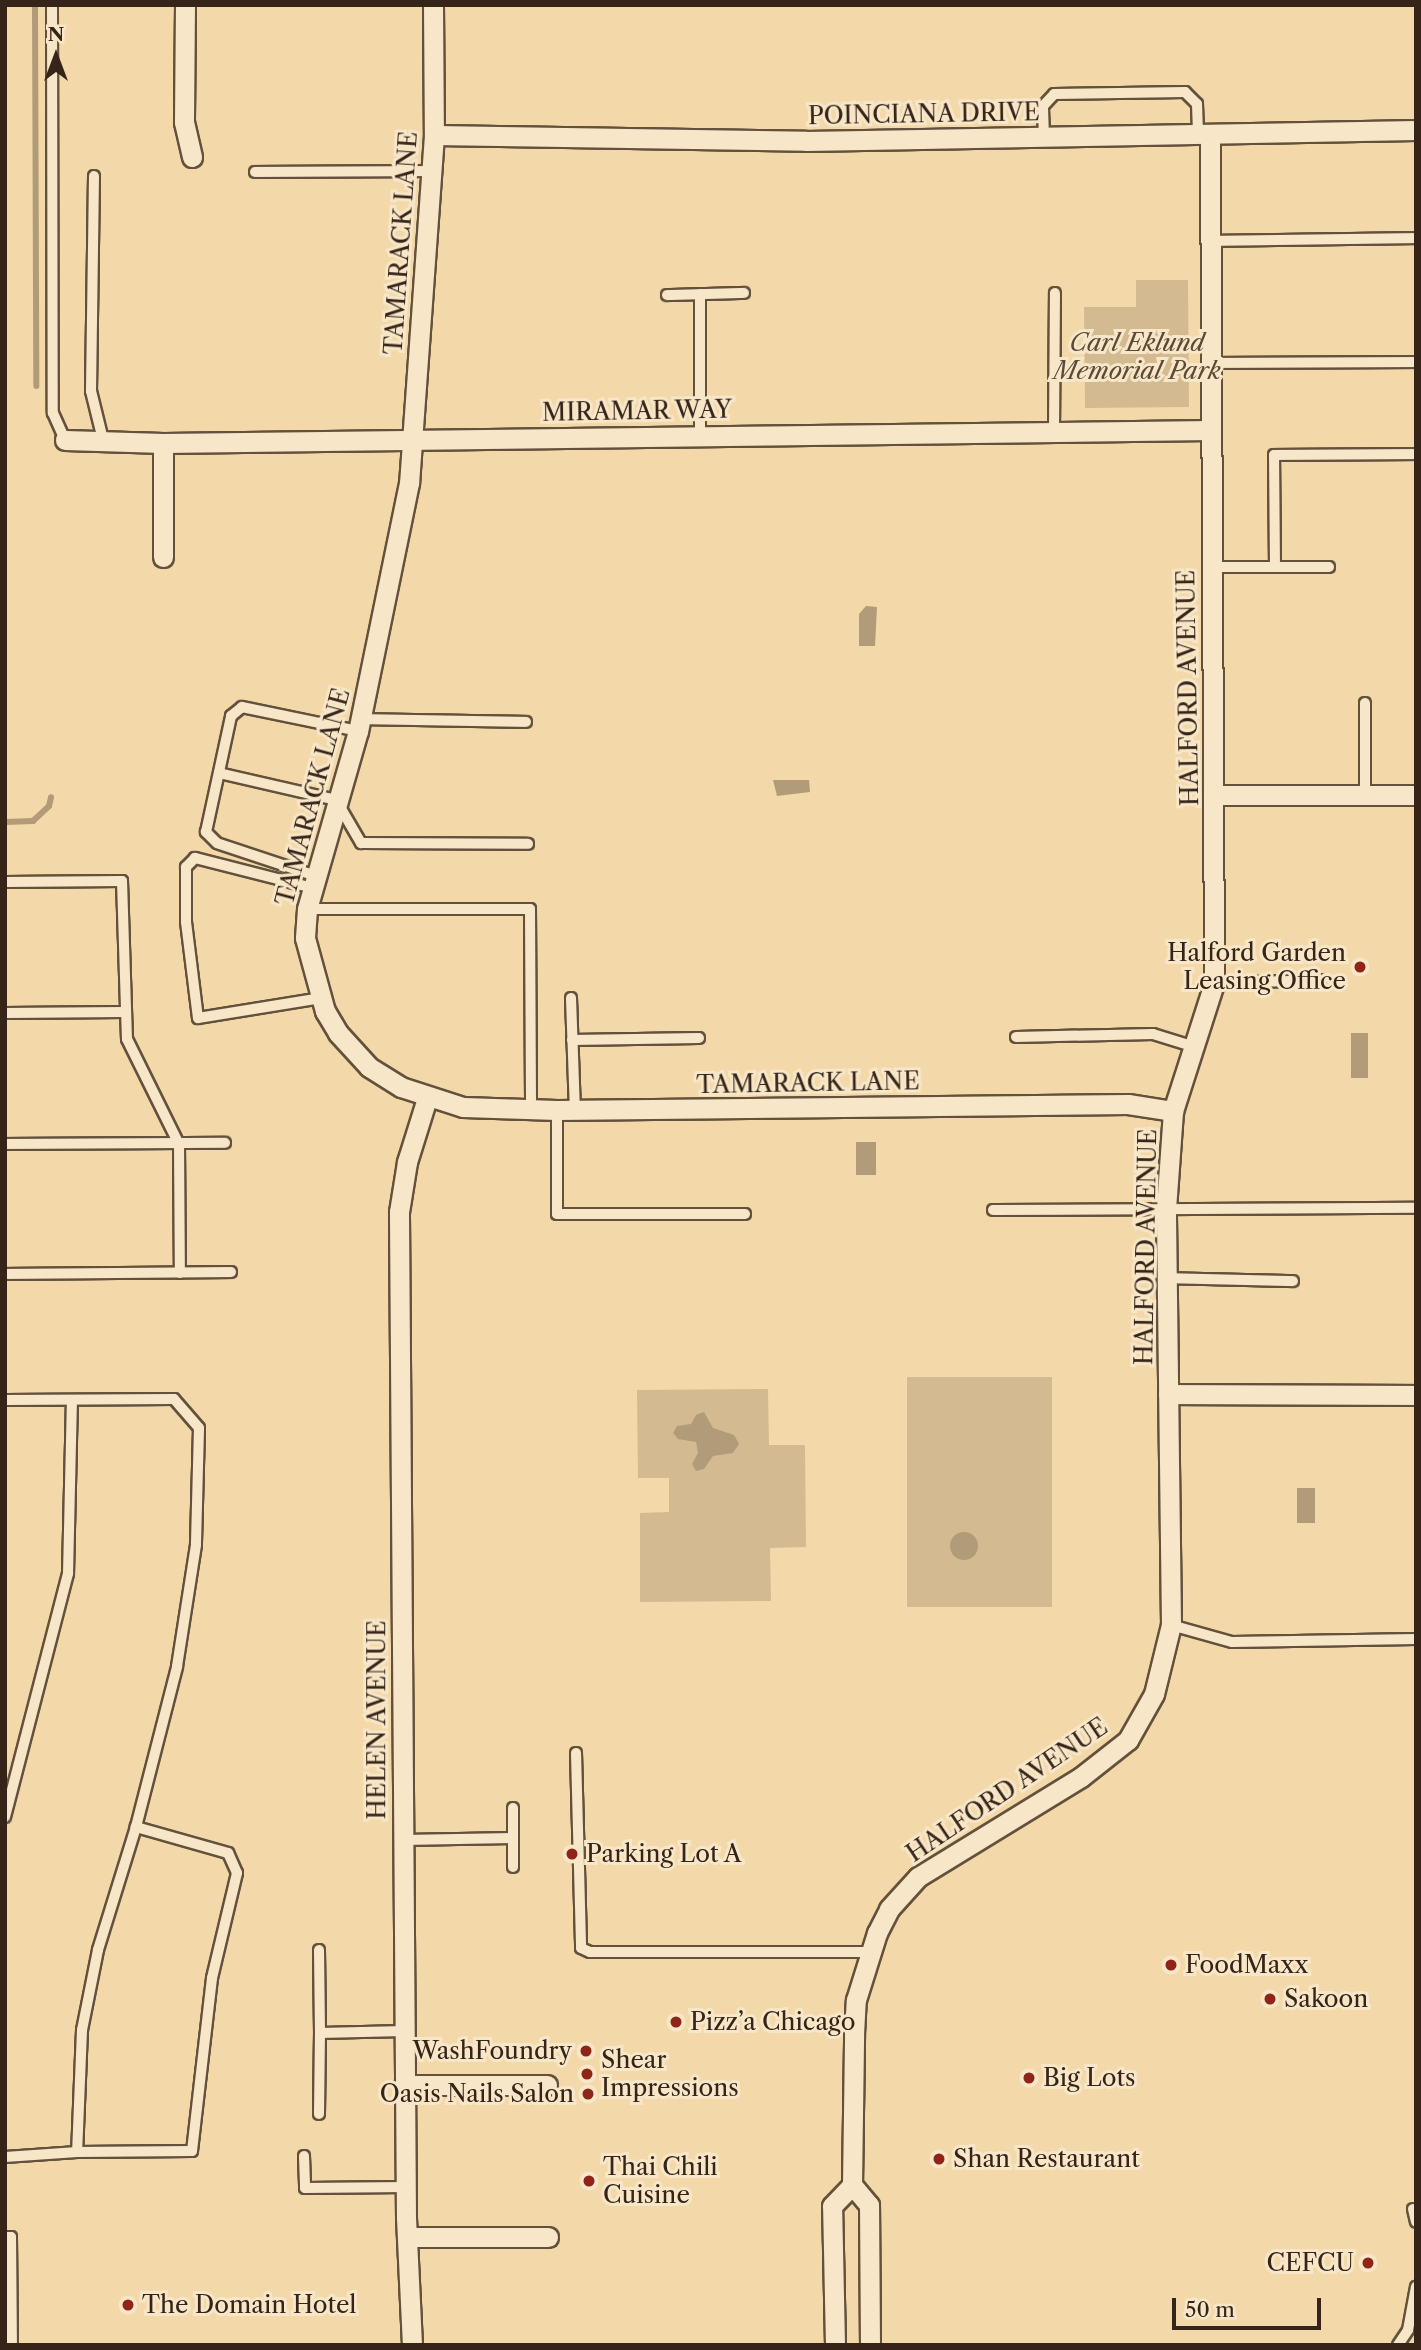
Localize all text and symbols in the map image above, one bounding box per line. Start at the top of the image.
north arrow [21,21,91,91]
text: N [48,23,64,46]
street label: POINCIANA DRIVE [807,98,1041,130]
street label: TAMARACK LANE [379,130,423,356]
park label: Carl Eklund Memorial Park [1053,329,1221,385]
street label: MIRAMAR WAY [541,395,733,427]
street label: HALFORD AVENUE [1172,569,1204,807]
street label: TAMARACK LANE [270,685,356,909]
place label: Halford Garden Leasing Office [1167,939,1346,995]
marker: Halford Garden Leasing Office [1352,959,1368,975]
street label: TAMARACK LANE [696,1067,920,1099]
street label: HALFORD AVENUE [1130,1128,1162,1366]
street label: HELEN AVENUE [363,1620,391,1820]
street label: HALFORD AVENUE [901,1712,1113,1868]
place label: Parking Lot A [586,1840,743,1868]
marker: Parking Lot A [564,1846,580,1862]
place label: FoodMaxx [1185,1951,1308,1979]
marker: FoodMaxx [1163,1957,1179,1973]
place label: Sakoon [1284,1985,1368,2013]
marker: Sakoon [1262,1991,1278,2007]
place label: Pizz’a Chicago [690,2008,856,2036]
marker: Pizz’a Chicago [668,2014,684,2030]
place label: WashFoundry [413,2037,572,2065]
marker: WashFoundry [578,2043,594,2059]
place label: Shear Impressions [601,2046,739,2102]
place label: Big Lots [1043,2064,1135,2092]
marker: Shear Impressions [579,2066,595,2082]
marker: Big Lots [1021,2070,1037,2086]
place label: Oasis Nails Salon [380,2080,574,2108]
marker: Oasis Nails Salon [580,2086,596,2102]
place label: Shan Restaurant [953,2145,1140,2173]
marker: Shan Restaurant [931,2151,947,2167]
place label: Thai Chili Cuisine [603,2153,718,2209]
marker: Thai Chili Cuisine [581,2173,597,2189]
place label: CEFCU [1266,2249,1354,2277]
marker: CEFCU [1360,2255,1376,2271]
scale bar [1176,2284,1325,2328]
place label: The Domain Hotel [142,2291,356,2319]
marker: The Domain Hotel [120,2297,136,2313]
text: 50 m [1185,2297,1235,2322]

